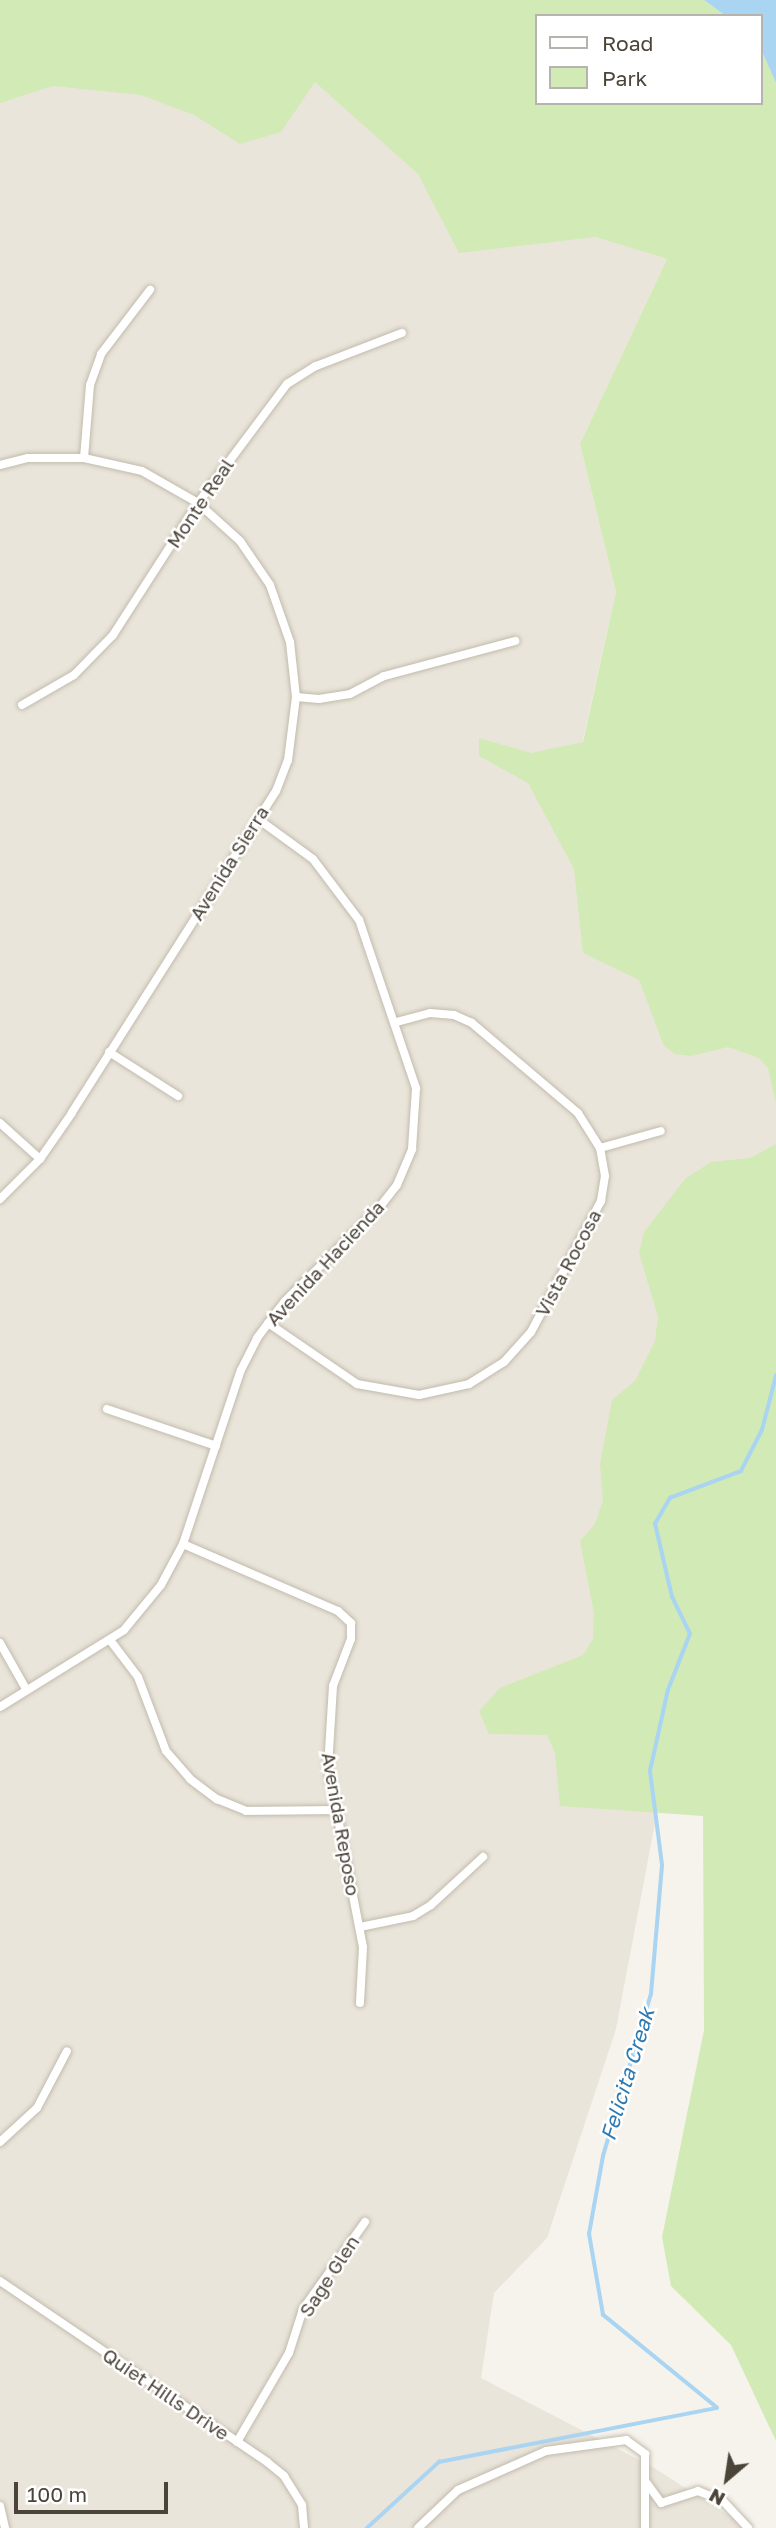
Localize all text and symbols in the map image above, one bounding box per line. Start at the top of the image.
legend [534,14,762,105]
text: Road [602,30,653,56]
text: Park [602,65,647,91]
street label: Monte Real [162,454,238,552]
street label: Avenida Sierra [185,802,273,924]
street label: Avenida Hacienda [261,1196,389,1330]
street label: Vista Rocosa [530,1206,606,1320]
street label: Avenida Reposo [317,1751,365,1897]
water label: Felicita Creak [595,2005,659,2143]
street label: Sage Glen [294,2231,364,2321]
street label: Quiet Hills Drive [98,2343,234,2445]
north arrow [692,2444,762,2514]
scale bar [18,2468,172,2512]
text: 100 m [27,2481,87,2507]
text: N [705,2484,728,2511]

